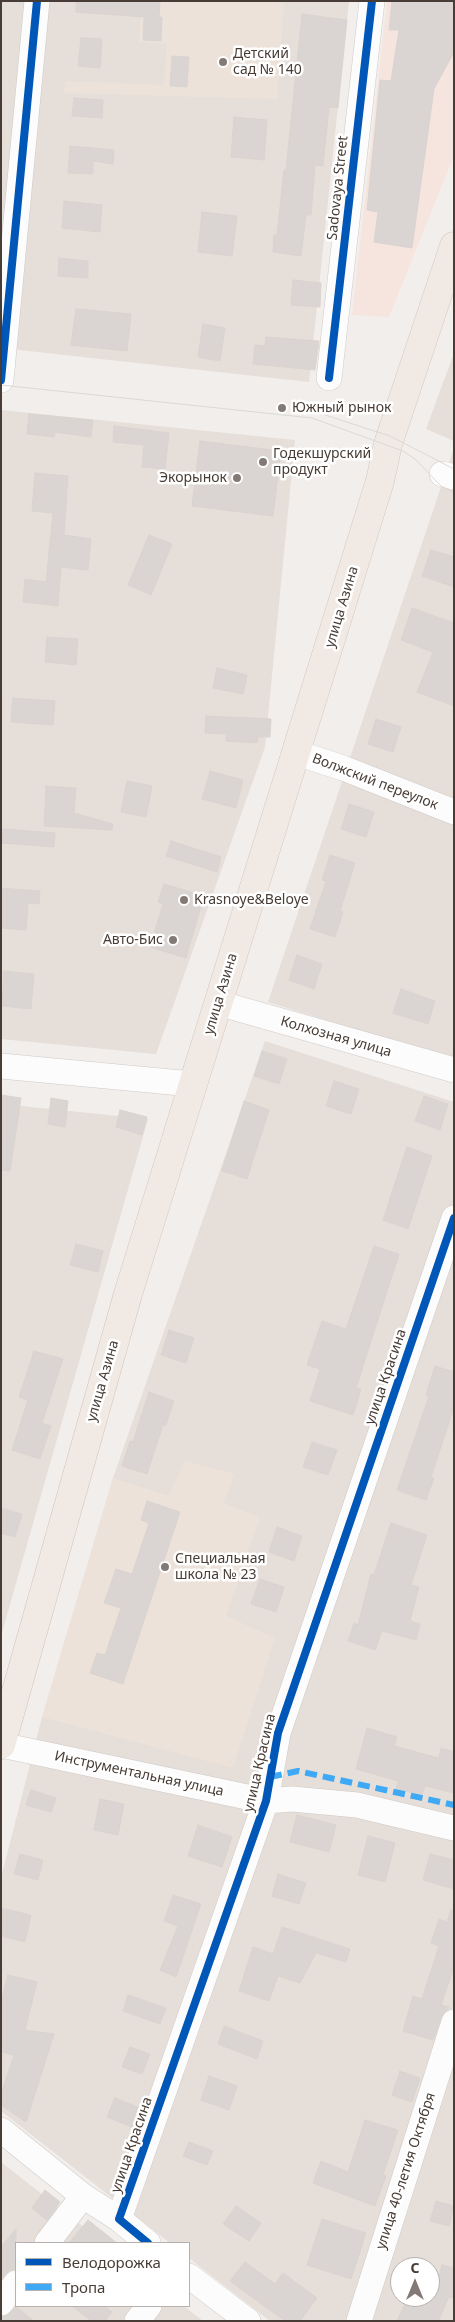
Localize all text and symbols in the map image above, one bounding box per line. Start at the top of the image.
place label: Детский сад № 140 [233,46,302,78]
marker: Детский сад № 140 [217,56,229,68]
street label: Sadovaya Street [324,135,352,241]
place label: Южный рынок [292,400,391,416]
marker: Южный рынок [276,402,288,414]
place label: Годекшурский продукт [273,446,371,478]
marker: Годекшурский продукт [257,456,269,468]
place label: Экорынок [159,470,227,486]
marker: Экорынок [231,472,243,484]
street label: улица Азина [322,564,362,650]
street label: Волжский переулок [310,750,440,814]
place label: Krasnoye&Beloye [194,892,309,908]
marker: Krasnoye&Beloye [178,894,190,906]
place label: Авто-Бис [103,932,163,948]
marker: Авто-Бис [167,934,179,946]
street label: улица Азина [201,951,241,1037]
street label: Колхозная улица [279,1013,393,1061]
street label: улица Красина [362,1327,410,1427]
street label: улица Азина [83,1338,123,1424]
place label: Специальная школа № 23 [175,1551,266,1584]
marker: Специальная школа № 23 [159,1561,171,1573]
street label: улица Красина [241,1712,279,1814]
street label: Инструментальная улица [53,1748,225,1800]
street label: улица 40-летия Октября [373,2090,439,2252]
street label: улица Красина [108,2095,156,2195]
legend [15,2242,190,2307]
text: Велодорожка [62,2252,161,2272]
north arrow [390,2257,440,2307]
text: С [410,2258,420,2277]
text: Тропа [62,2277,105,2297]

